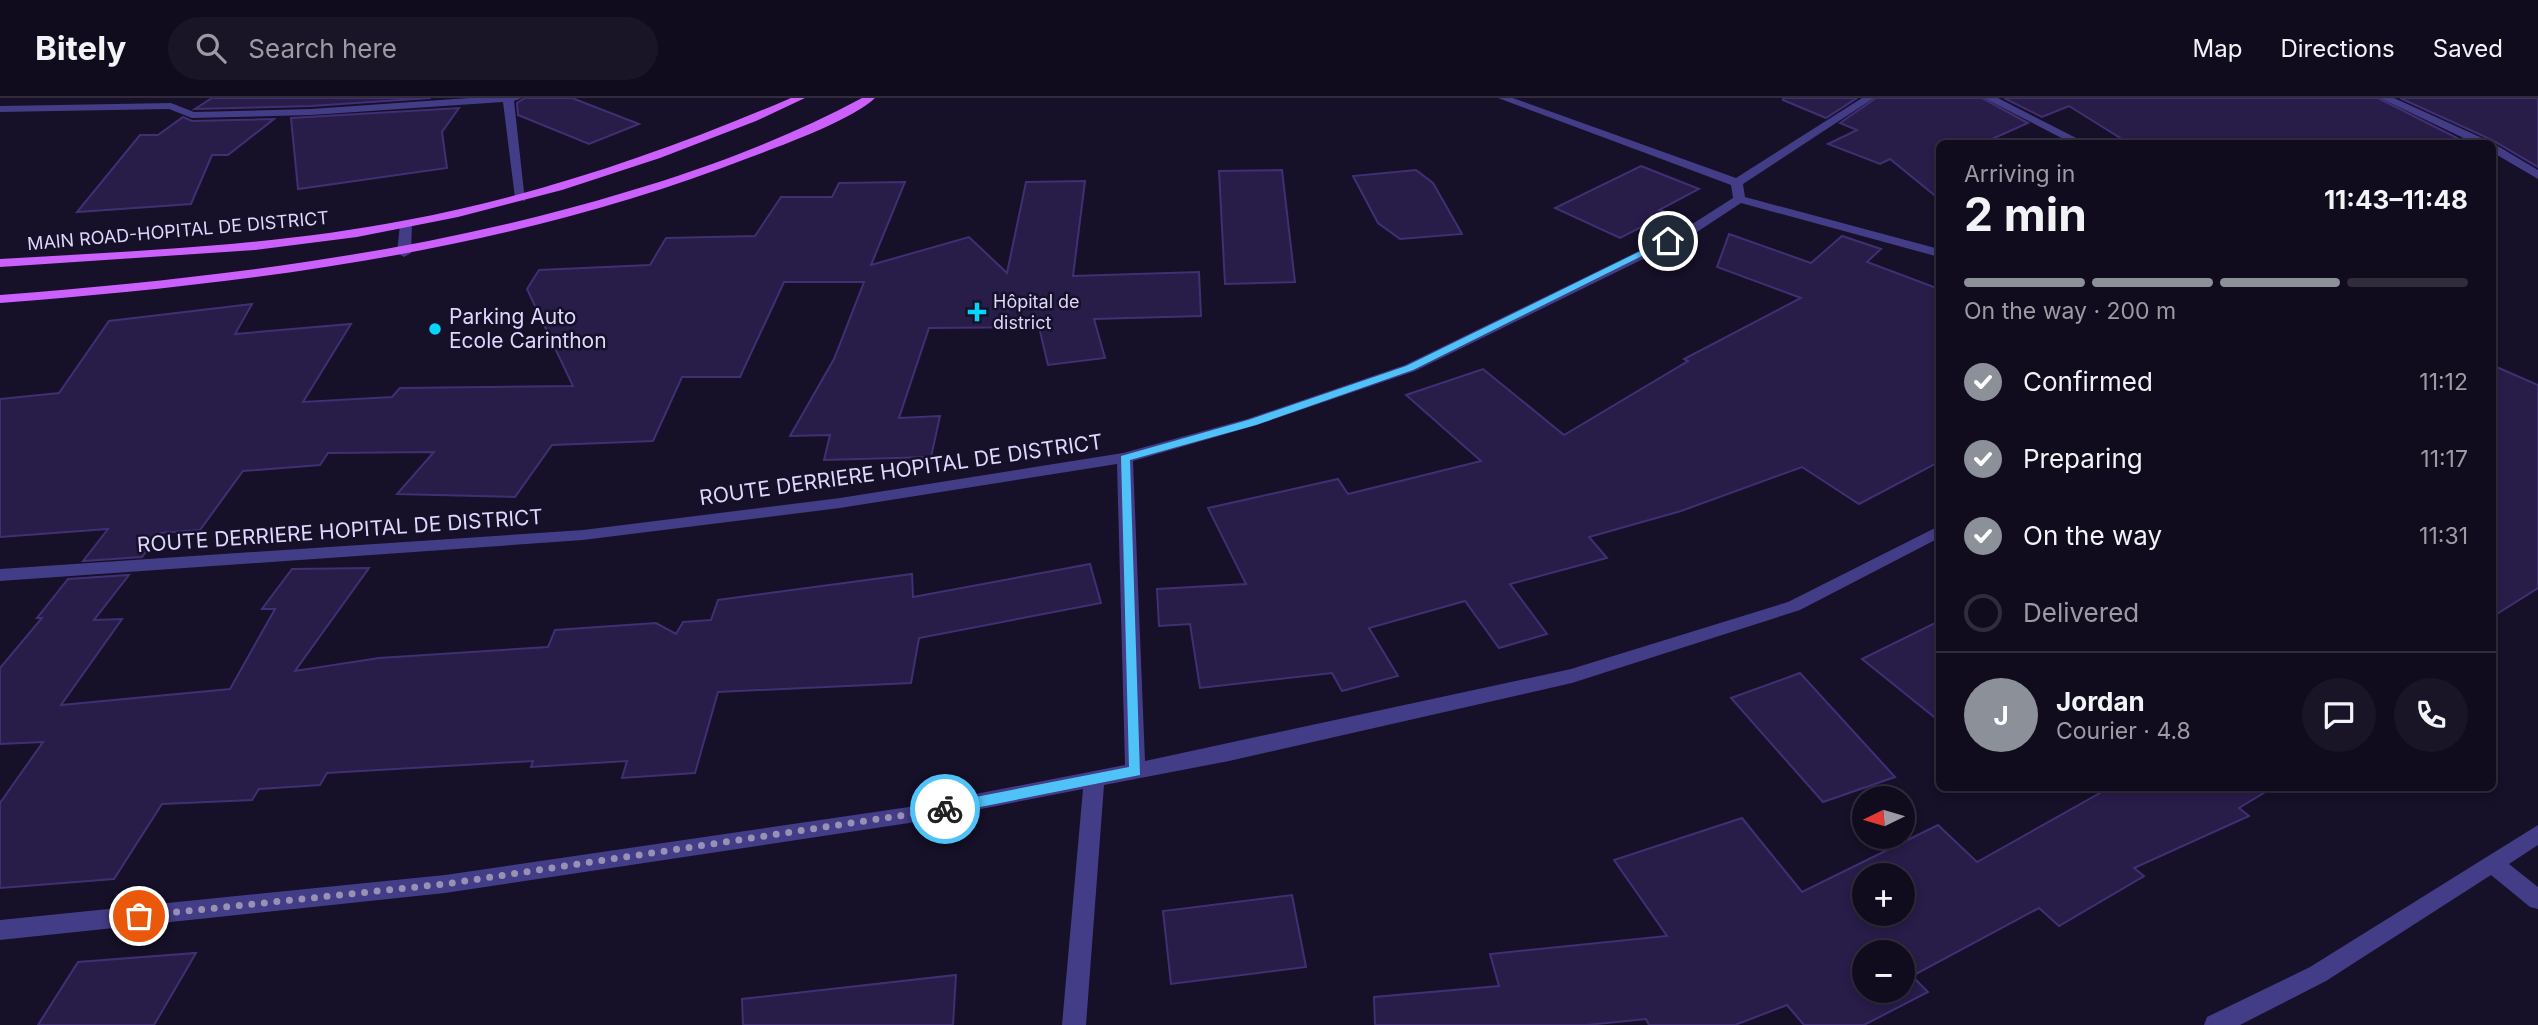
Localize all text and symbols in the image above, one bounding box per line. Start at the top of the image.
search box [168,17,658,80]
text: Bitely [35,28,126,68]
icon: search [192,29,230,67]
text: Search here [248,33,397,64]
text: Map [2193,34,2242,63]
text: Directions [2280,34,2395,63]
text: Saved [2433,34,2503,63]
text: Arriving in [1964,160,2075,188]
text: 11:43–11:48 [2324,184,2468,215]
text: 2 min [1964,186,2087,242]
street label: MAIN ROAD-HOPITAL DE DISTRICT [26,207,330,254]
pin [1638,211,1698,271]
icon: home [1649,222,1687,260]
place label: Hôpital de district [993,291,1080,333]
text: On the way · 200 m [1964,297,2176,325]
marker: Hôpital de district [967,302,987,322]
place label: Parking Auto Ecole Carinthon [449,304,607,353]
marker: Parking Auto Ecole Carinthon [427,321,443,337]
icon: check [1964,363,2002,401]
text: Confirmed [2023,366,2153,397]
text: 11:12 [2419,368,2468,396]
street label: ROUTE DERRIERE HOPITAL DE DISTRICT [698,429,1104,510]
icon: check [1964,440,2002,478]
text: Preparing [2023,443,2143,474]
text: 11:17 [2420,445,2468,473]
street label: ROUTE DERRIERE HOPITAL DE DISTRICT [136,504,544,557]
icon: check [1964,517,2002,555]
text: On the way [2023,520,2162,551]
text: 11:31 [2419,522,2468,550]
text: Delivered [2023,597,2139,628]
button: chat [2302,678,2376,752]
button: phone [2394,678,2468,752]
text: Jordan [2056,686,2145,717]
text: J [1993,700,2009,731]
text: Courier · 4.8 [2056,717,2191,745]
courier [910,774,980,844]
north arrow [1852,786,1914,849]
map controls [1852,786,1915,1003]
icon: bike [926,790,964,828]
button: + [1852,863,1915,926]
pin [109,886,169,946]
icon: bag [120,897,158,935]
button: − [1852,940,1915,1003]

